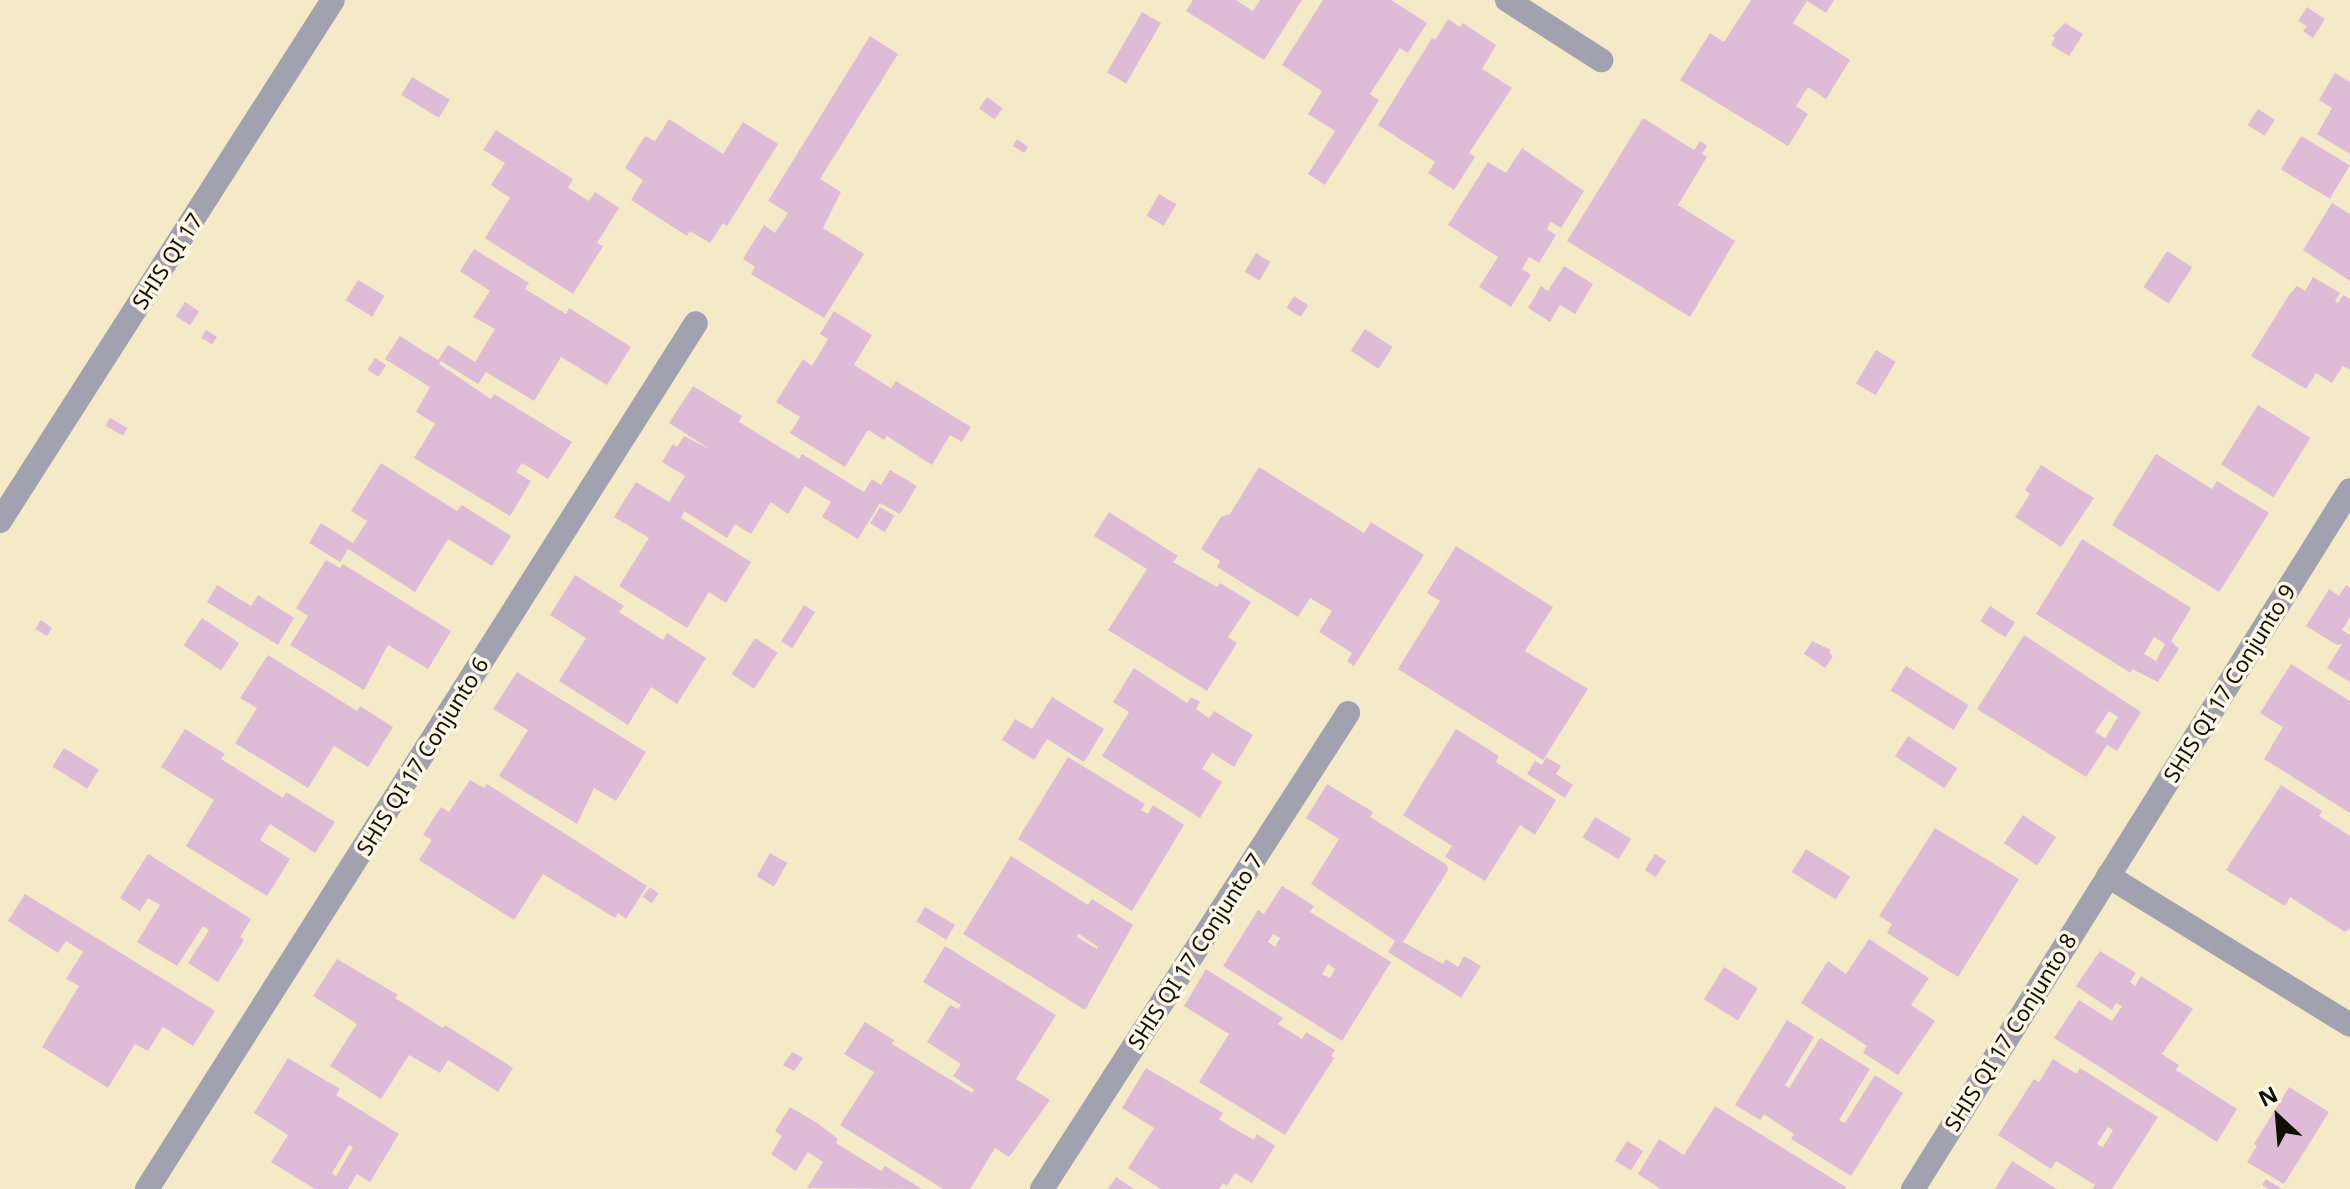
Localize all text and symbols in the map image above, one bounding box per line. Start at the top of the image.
street label: SHIS QI 17 [126,208,208,314]
street label: SHIS QI 17 Conjunto 9 [2157,579,2301,787]
street label: SHIS QI 17 Conjunto 6 [350,652,494,860]
street label: SHIS QI 17 Conjunto 7 [1122,848,1268,1054]
street label: SHIS QI 17 Conjunto 8 [1938,928,2082,1136]
north arrow [2238,1077,2318,1157]
text: N [2253,1078,2282,1113]

